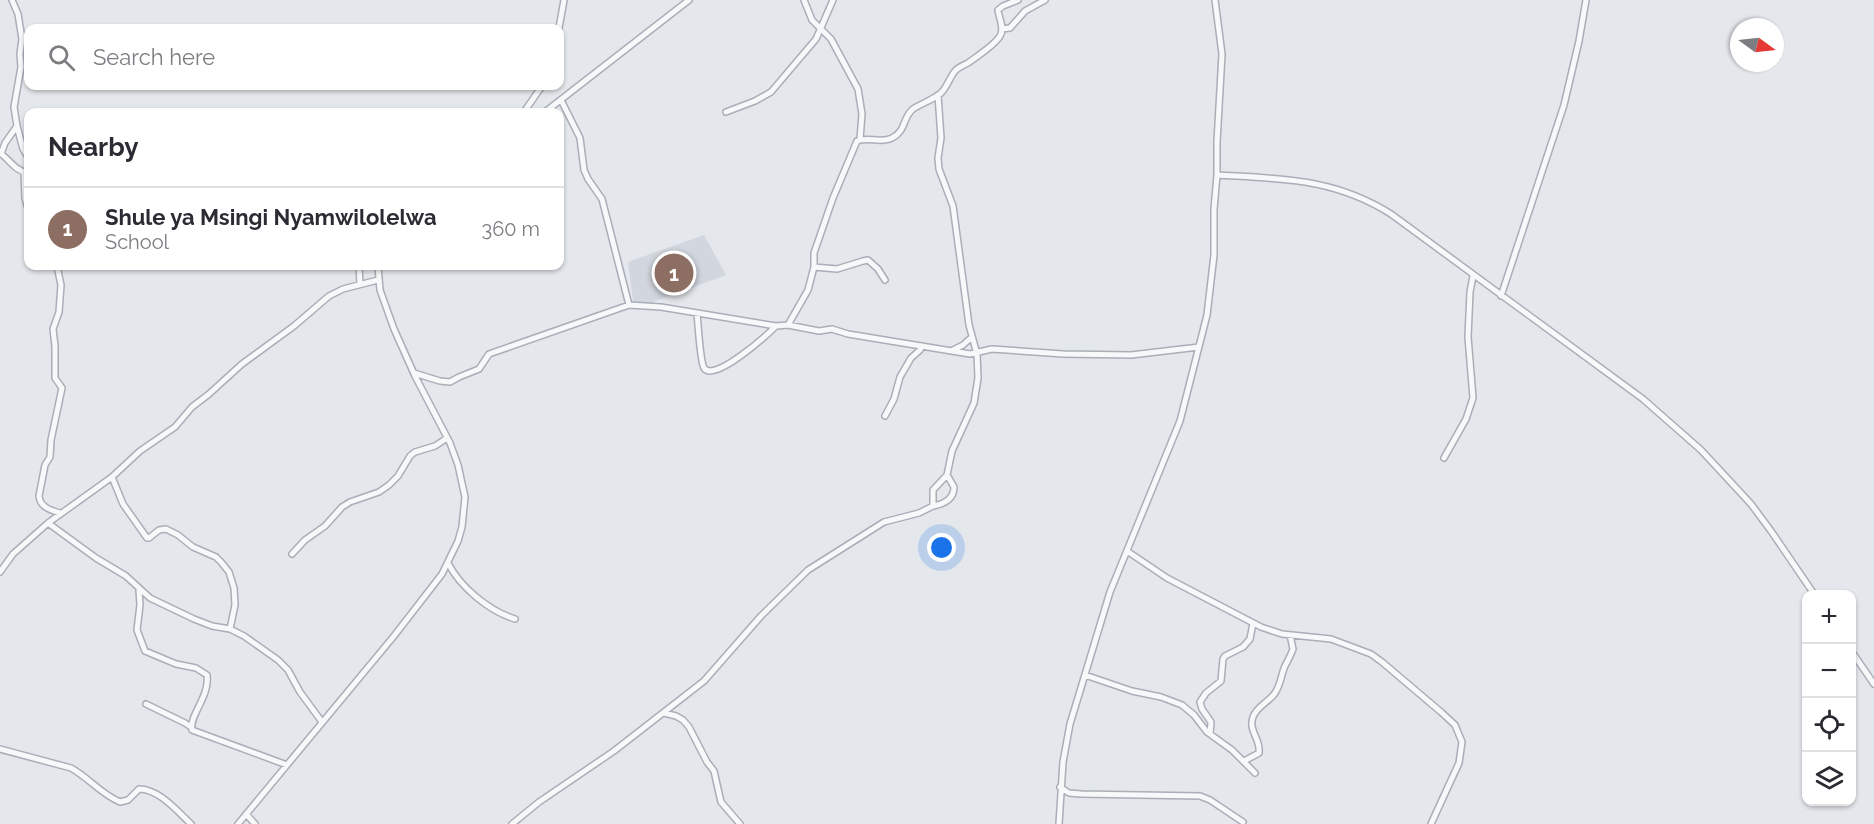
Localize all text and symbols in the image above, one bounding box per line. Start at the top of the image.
north arrow [1730,18,1784,72]
search box [24,24,564,90]
icon: search [45,41,78,74]
text: Search here [93,44,215,70]
text: Nearby [48,132,138,162]
text: Shule ya Msingi Nyamwilolelwa [105,204,437,230]
text: 1 [63,217,72,241]
text: 360 m [482,217,540,241]
text: School [105,230,169,254]
pin: 1 [654,250,694,296]
your location [927,533,956,562]
map controls [1802,590,1856,806]
button: + [1802,590,1856,644]
button: − [1802,644,1856,698]
button: locate [1802,698,1856,752]
button: layers [1802,752,1856,806]

